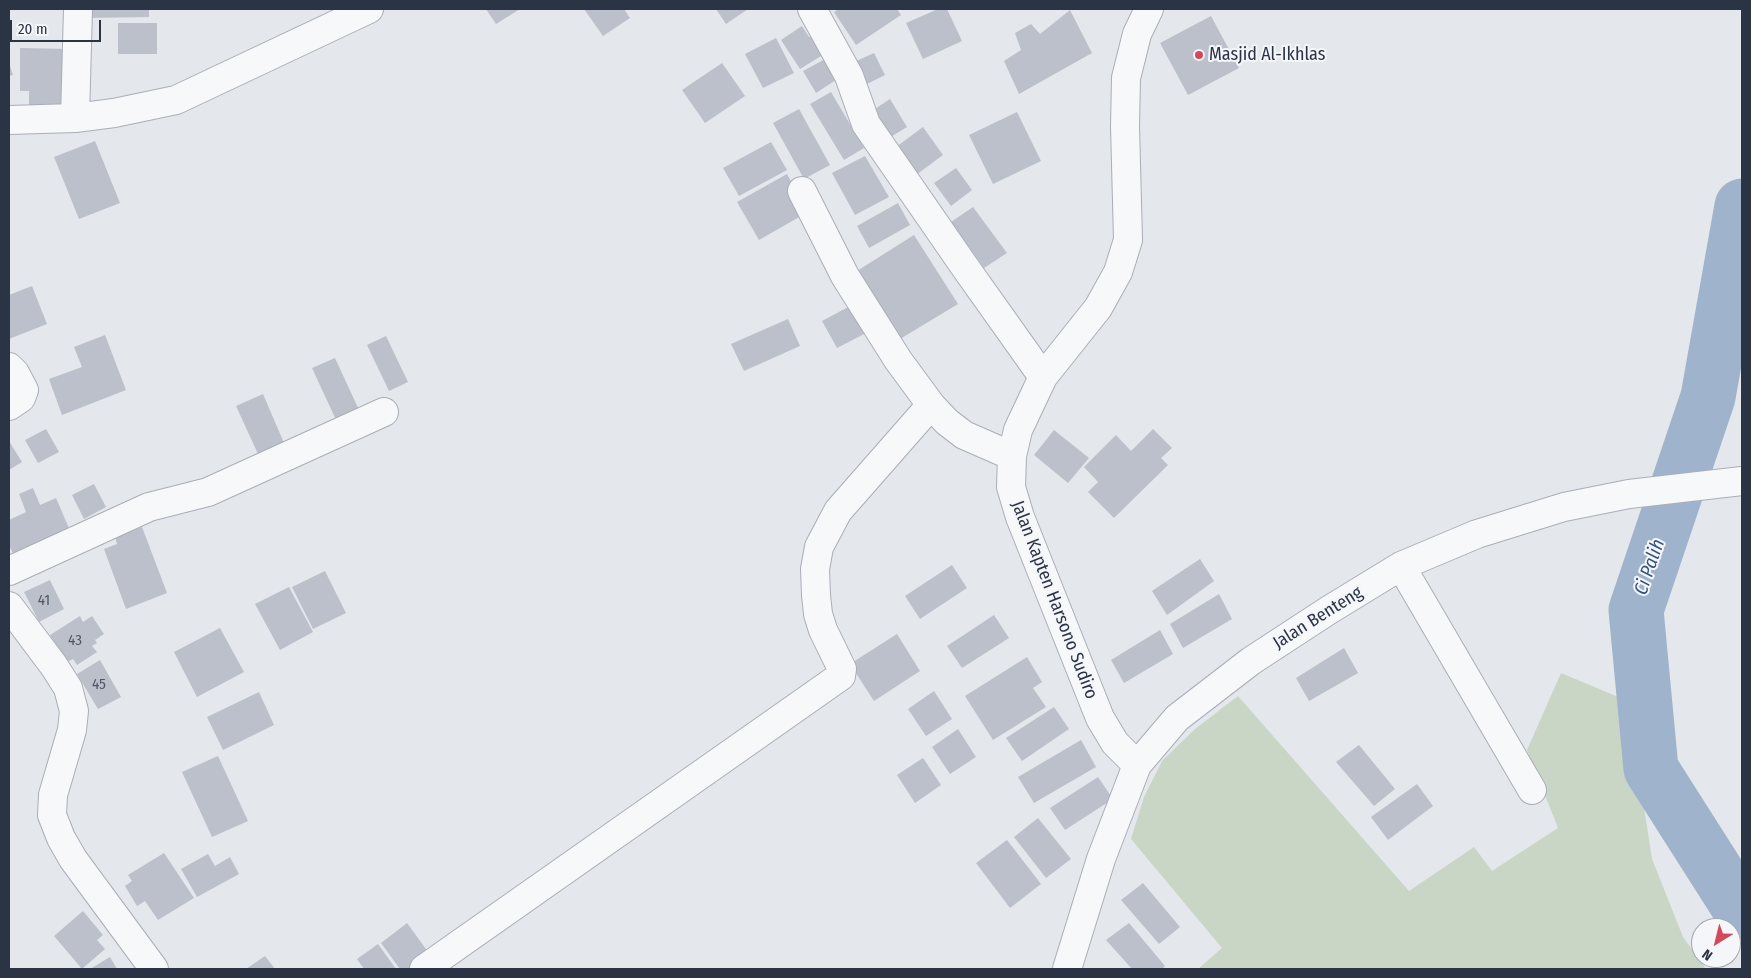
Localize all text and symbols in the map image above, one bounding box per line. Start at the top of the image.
scale bar [12,10,104,42]
text: 20 m [18,20,48,38]
place label: Masjid Al-Ikhlas [1209,44,1325,66]
marker: Masjid Al-Ikhlas [1193,49,1205,61]
street label: Jalan Kapten Harsono Sudiro [1006,498,1102,702]
water label: Ci Palih [1630,536,1670,598]
street label: Jalan Benteng [1269,582,1367,654]
house number: 41 [38,592,50,610]
house number: 43 [68,632,82,650]
house number: 45 [92,676,106,694]
north arrow [1691,918,1741,968]
text: N [1699,945,1716,964]

